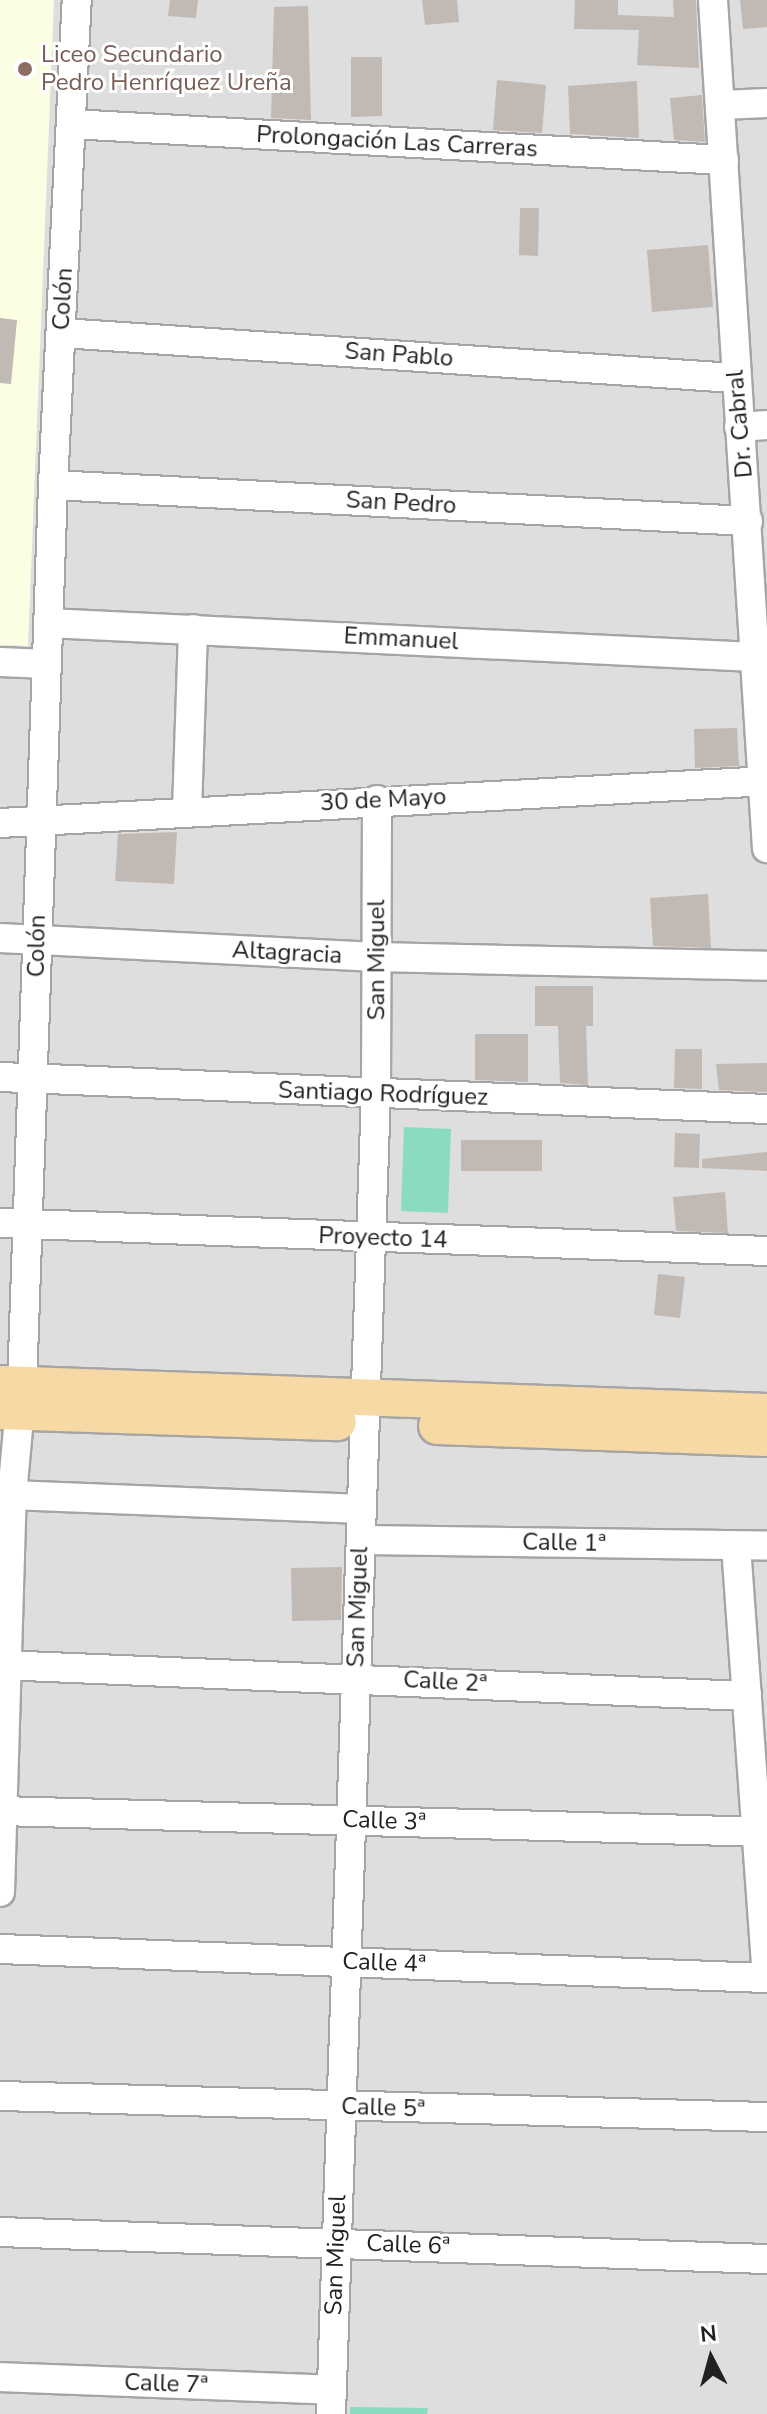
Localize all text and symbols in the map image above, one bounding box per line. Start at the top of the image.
place label: Liceo Secundario Pedro Henríquez Ureña [41,41,292,97]
marker: Liceo Secundario Pedro Henríquez Ureña [16,60,34,78]
street label: Prolongación Las Carreras [256,120,538,164]
street label: Colón [47,267,79,331]
street label: San Pablo [344,337,454,373]
street label: Dr. Cabral [721,369,759,479]
street label: San Pedro [345,486,457,520]
street label: Emmanuel [343,622,459,656]
street label: 30 de Mayo [319,782,447,818]
street label: San Miguel [363,900,391,1020]
street label: Colón [22,914,52,978]
street label: Altagracia [231,936,343,970]
street label: Santiago Rodríguez [278,1076,488,1112]
street label: Proyecto 14 [318,1221,448,1255]
street label: Calle 1ª [522,1528,606,1558]
street label: San Miguel [342,1546,374,1668]
street label: Calle 2ª [402,1665,488,1699]
street label: Calle 3ª [342,1805,426,1837]
street label: Calle 4ª [342,1947,426,1979]
street label: Calle 5ª [341,2092,425,2124]
street label: San Miguel [320,2194,352,2316]
street label: Calle 6ª [366,2229,450,2261]
north arrow [671,2318,751,2398]
text: N [699,2318,718,2350]
street label: Calle 7ª [124,2368,208,2400]

